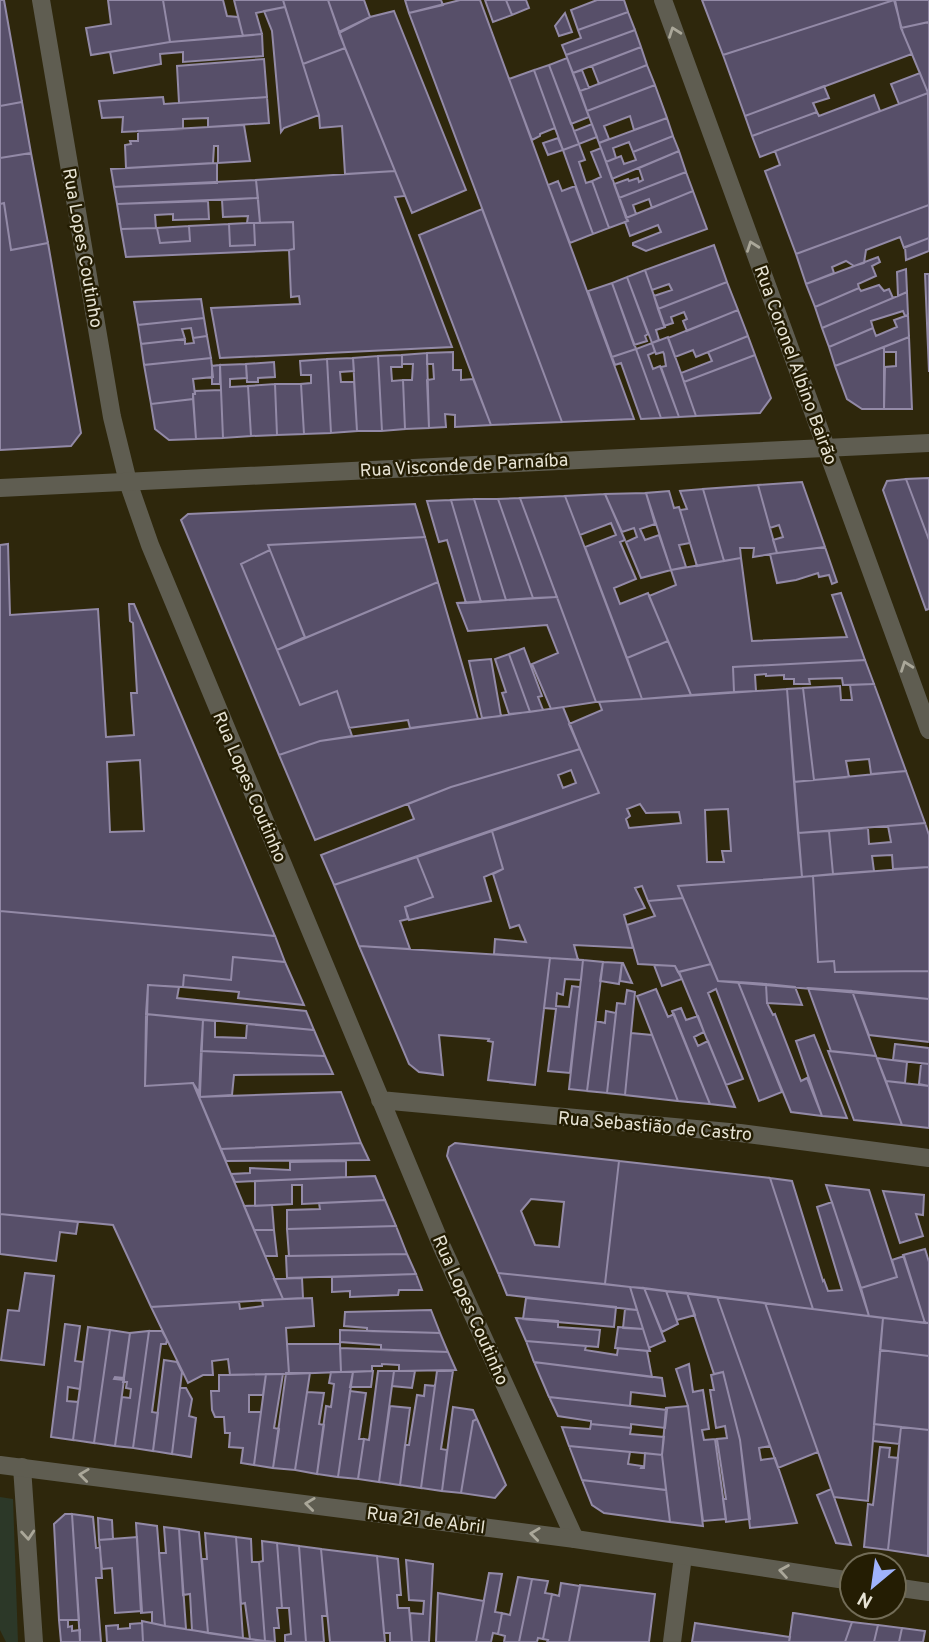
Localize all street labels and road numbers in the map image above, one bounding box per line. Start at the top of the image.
street label: Rua Lopes Coutinho [56,167,107,330]
street label: Rua Coronel Albino Bairão [748,263,841,468]
street label: Rua Visconde de Parnaíba [359,450,569,483]
street label: Rua Lopes Coutinho [206,709,291,867]
street label: Rua Sebastião de Castro [557,1108,753,1147]
street label: Rua Lopes Coutinho [426,1232,513,1389]
street label: Rua 21 de Abril [365,1503,486,1540]

